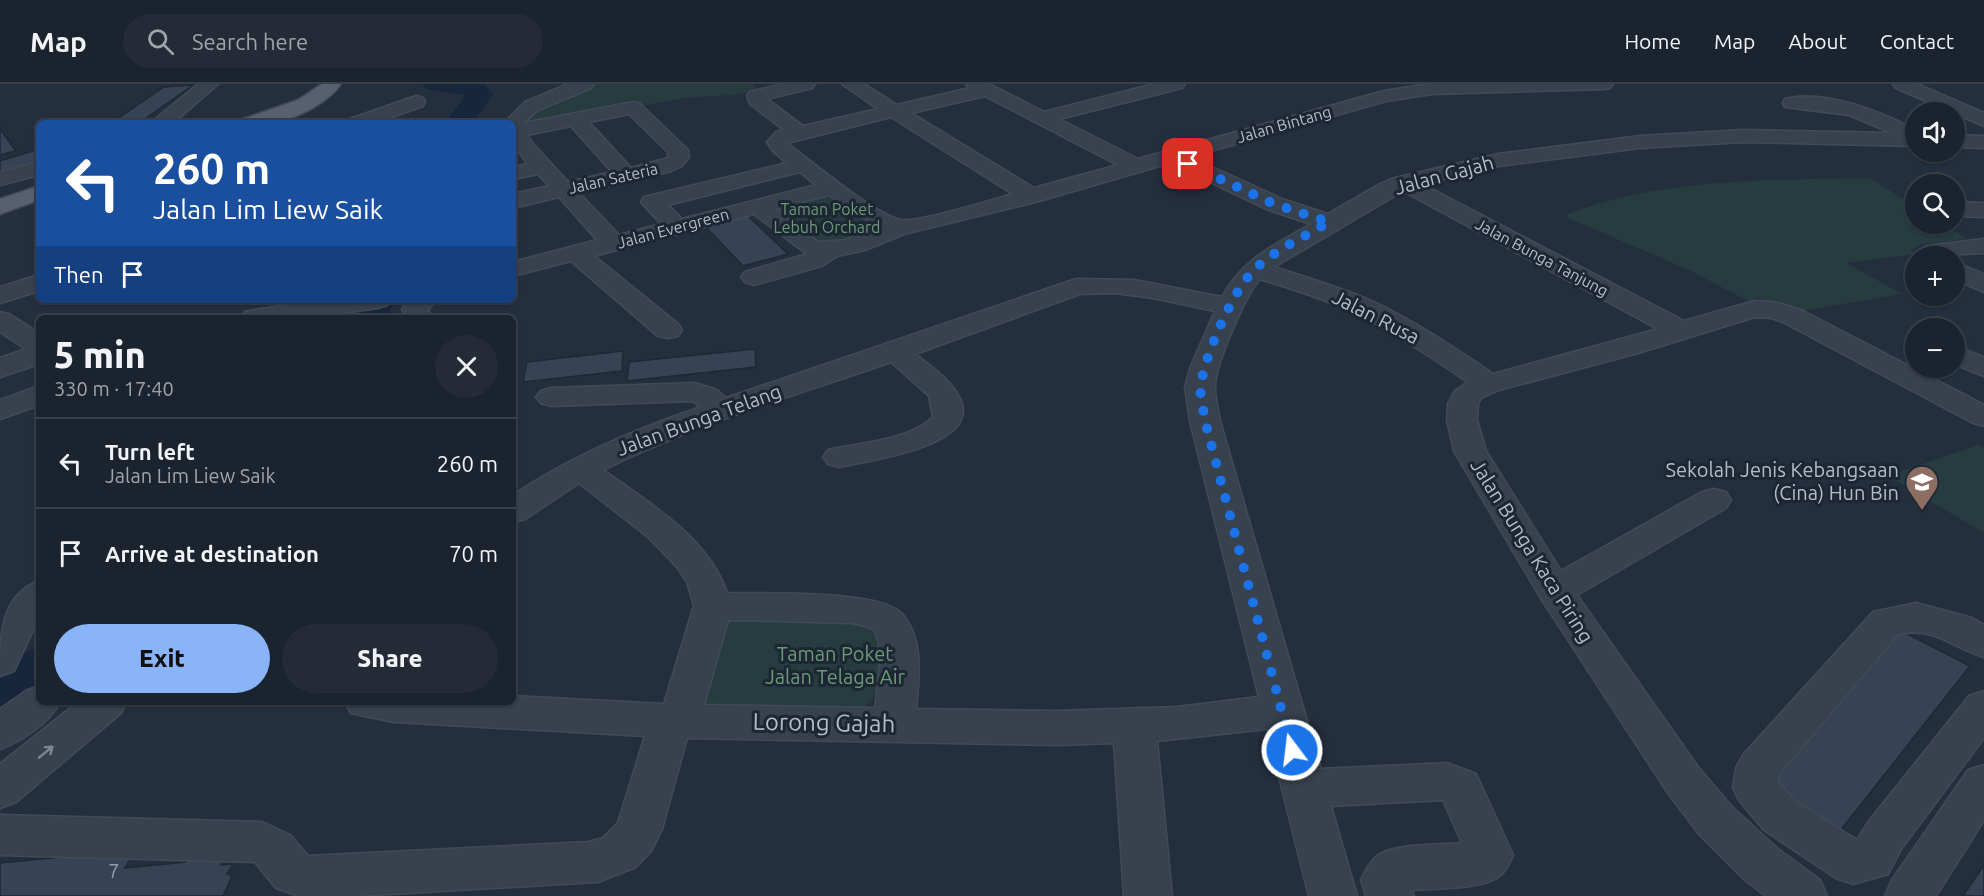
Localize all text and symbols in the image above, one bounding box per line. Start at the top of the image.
search box [123,14,543,68]
icon: search [144,25,177,58]
text: Map [30,26,87,57]
text: Search here [192,29,308,54]
text: Home [1624,29,1681,53]
text: Map [1714,29,1755,53]
text: About [1788,29,1847,53]
text: Contact [1880,29,1954,53]
street label: Jalan Bintang [1235,102,1333,146]
map controls [1905,102,1965,378]
button: sound [1905,102,1965,162]
pin [1162,138,1213,189]
icon: left [54,144,132,222]
text: 260 m [153,145,270,192]
icon: arrive [1171,147,1204,180]
street label: Jalan Gajah [1392,150,1496,199]
street label: Jalan Sateria [567,159,659,197]
button: search [1905,174,1965,234]
text: Jalan Lim Liew Saik [153,194,383,224]
park label: Taman Poket Lebuh Orchard [774,200,880,236]
street label: Jalan Evergreen [615,204,731,252]
street label: Jalan Bunga Tanjung [1472,214,1612,300]
button: + [1905,246,1965,306]
icon: arrive [116,258,149,291]
text: Then [54,262,104,287]
street label: Jalan Rusa [1329,285,1424,348]
button: − [1905,318,1965,378]
text: 5 min [54,334,146,375]
button: close [435,335,498,398]
text: 330 m · 17:40 [54,377,174,400]
street label: Jalan Bunga Telang [613,379,784,460]
text: Turn left [105,439,195,464]
icon: left [54,447,87,480]
text: 260 m [437,451,498,476]
street label: Jalan Bunga Kaca Piring [1466,455,1598,647]
place label: Sekolah Jenis Kebangsaan (Cina) Hun Bin [1666,458,1899,504]
text: Jalan Lim Liew Saik [105,464,275,487]
school or university icon: Sekolah Jenis Kebangsaan (Cina) Hun Bin [1904,464,1940,511]
icon: arrive [54,537,87,570]
text: Arrive at destination [105,541,319,566]
text: 70 m [449,541,498,566]
button: Exit [54,624,270,693]
button: Share [282,624,498,693]
park label: Taman Poket Jalan Telaga Air [765,642,906,688]
street label: Lorong Gajah [753,708,895,737]
position arrow [1260,718,1324,782]
one-way arrow [37,745,53,758]
house number: 7 [108,859,120,882]

